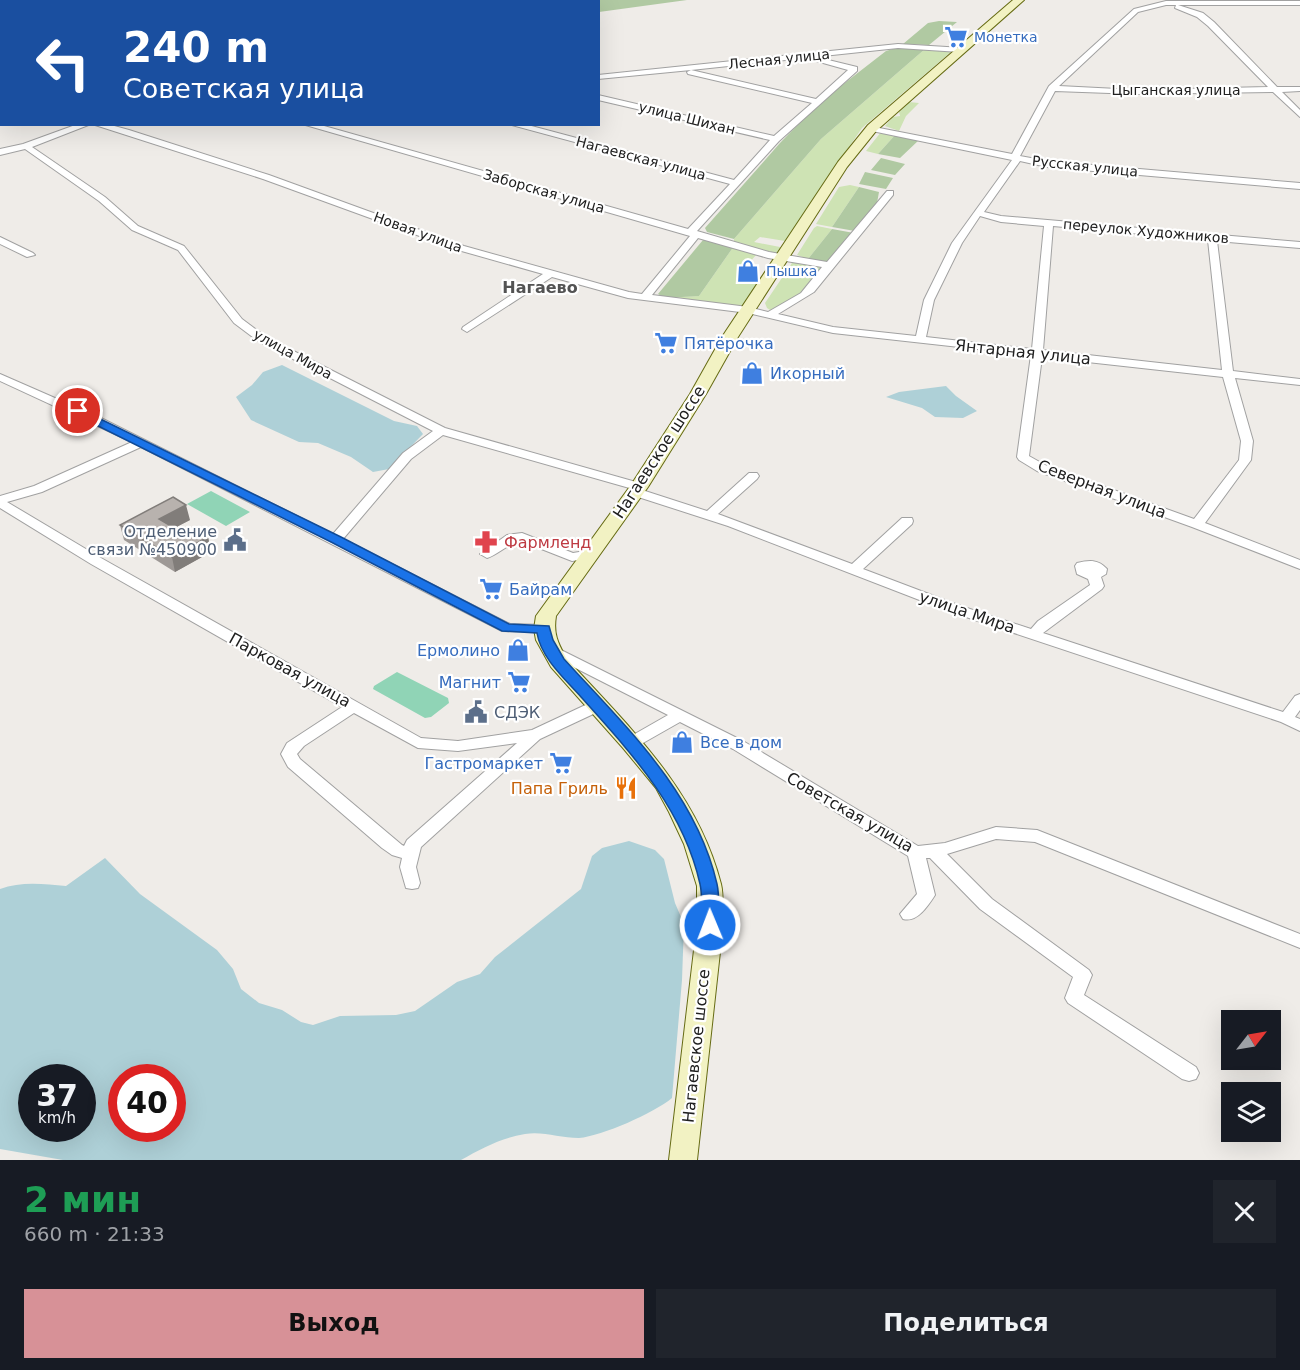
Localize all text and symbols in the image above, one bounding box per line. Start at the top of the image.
text: 240 m [123,23,269,72]
icon: left [24,24,102,102]
supermarket icon: Монетка [943,24,969,50]
place label: Монетка [974,29,1038,45]
street label: Лесная улица [727,46,831,72]
text: Советская улица [123,73,365,104]
street label: Цыганская улица [1111,82,1241,98]
street label: улица Шихан [637,98,737,138]
street label: Нагаевская улица [574,133,708,183]
street label: Русская улица [1031,152,1139,180]
street label: Заборская улица [481,166,607,216]
street label: Новая улица [371,209,465,255]
street label: переулок Художников [1063,216,1229,246]
shop icon: Пышка [735,258,761,284]
place label: Пышка [766,263,817,279]
district label: Нагаево [502,278,578,297]
street label: улица Мира [251,326,335,382]
supermarket icon: Пятёрочка [653,330,679,356]
place label: Пятёрочка [684,334,774,353]
street label: Янтарная улица [954,335,1092,369]
shop icon: Икорный [739,360,765,386]
place label: Икорный [770,364,845,383]
street label: Нагаевское шоссе [609,382,709,522]
pin [52,385,103,436]
icon: arrive [61,394,94,427]
street label: Северная улица [1035,456,1169,522]
place label: Отделение связи №450900 [87,522,217,559]
public building icon: Отделение связи №450900 [222,527,248,553]
pharmacy icon: Фармленд [473,529,499,555]
place label: Фармленд [504,533,591,552]
supermarket icon: Байрам [478,576,504,602]
place label: Байрам [509,580,572,599]
street label: улица Мира [917,587,1017,637]
street label: Парковая улица [226,629,354,711]
shop icon: Ермолино [505,637,531,663]
place label: Ермолино [417,641,500,660]
supermarket icon: Магнит [506,669,532,695]
place label: Магнит [439,673,501,692]
public building icon: СДЭК [463,699,489,725]
place label: СДЭК [494,703,541,722]
shop icon: Все в дом [669,729,695,755]
place label: Все в дом [700,733,782,752]
supermarket icon: Гастромаркет [548,750,574,776]
place label: Гастромаркет [425,754,543,773]
street label: Советская улица [783,768,917,856]
restaurant icon: Папа Гриль [613,775,639,801]
place label: Папа Гриль [511,779,608,798]
position arrow [678,893,742,957]
street label: Нагаевское шоссе [678,968,714,1124]
north arrow [1221,1010,1281,1070]
map controls [1221,1010,1281,1142]
speed limit sign: 40 [108,1064,186,1142]
text: 37 [36,1078,78,1113]
button: layers [1221,1082,1281,1142]
text: km/h [38,1109,76,1127]
text: 2 мин [24,1179,141,1220]
button: close [1213,1180,1276,1243]
text: 660 m · 21:33 [24,1222,165,1246]
button: Выход [24,1289,644,1358]
button: Поделиться [656,1289,1276,1358]

